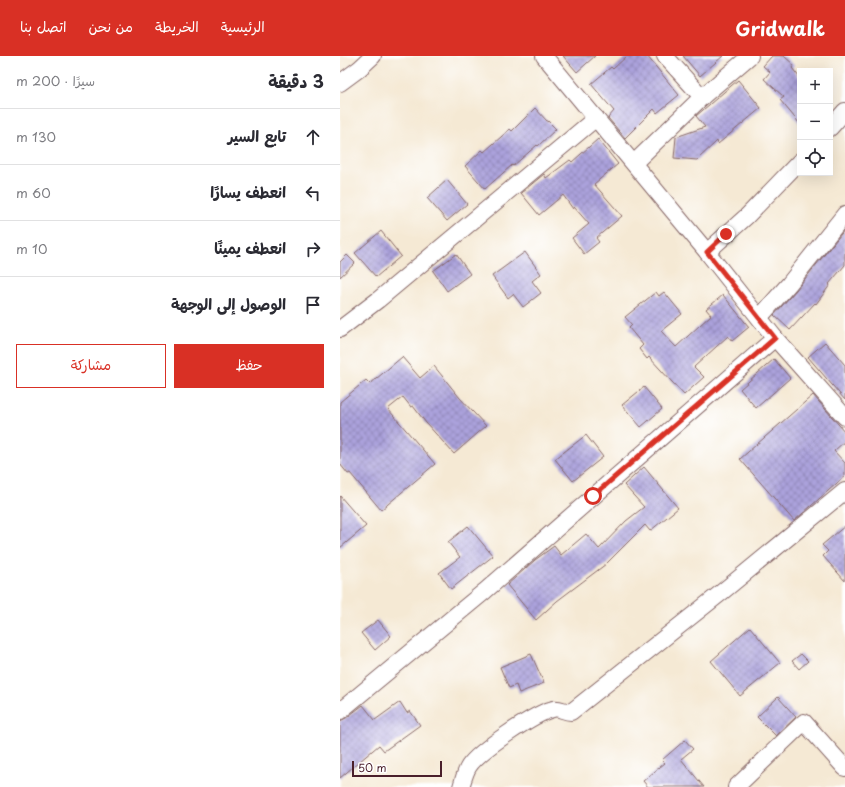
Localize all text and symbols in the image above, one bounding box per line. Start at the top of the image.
text: Gridwalk [735,14,825,42]
text: اتصل بنا [20,16,66,37]
text: من نحن [88,16,133,37]
text: الخريطة [155,16,199,37]
text: الرئيسية [221,16,265,37]
text: 3 دقيقة [268,68,324,94]
map controls [797,68,833,176]
button: + [797,68,833,104]
text: سيرًا · 200 m [16,71,95,90]
button: − [797,104,833,140]
text: تابع السير [228,124,286,147]
icon: ahead [302,126,324,148]
text: 130 m [16,127,56,146]
button: locate [797,140,833,176]
text: انعطف يسارًا [210,180,286,203]
icon: left [302,182,324,204]
text: 60 m [16,183,51,202]
route end [717,225,735,243]
text: انعطف يمينًا [214,236,286,259]
icon: right [302,238,324,260]
text: 10 m [16,239,47,258]
text: الوصول إلى الوجهة [171,292,286,315]
icon: arrive [302,294,324,316]
button: مشاركة [16,344,166,388]
button: حفظ [174,344,324,388]
route start [584,487,602,505]
scale bar [352,759,442,778]
text: 50 m [358,759,387,776]

